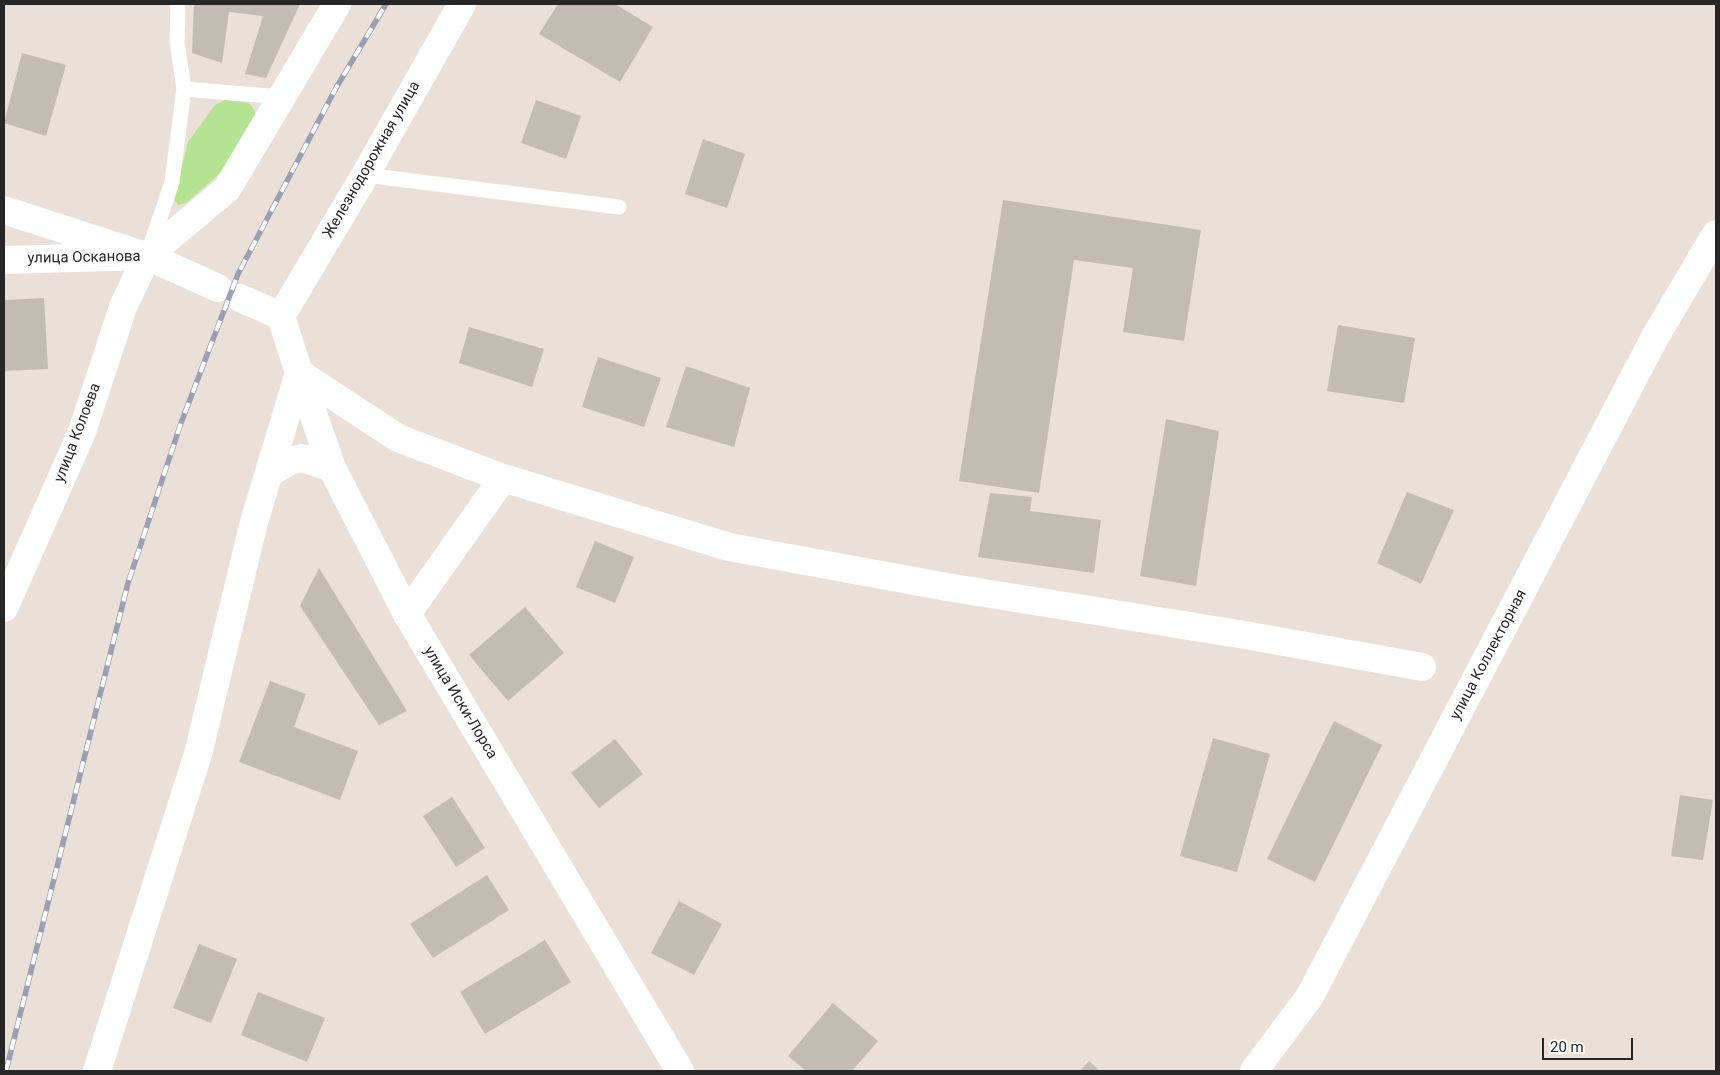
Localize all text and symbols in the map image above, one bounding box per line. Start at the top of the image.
street label: Железнодорожная улица [320,78,424,242]
street label: улица Осканова [27,248,141,268]
street label: улица Колоева [51,381,105,485]
street label: улица Коллекторная [1447,587,1531,723]
street label: улица Иски-Лорса [419,644,501,762]
scale bar [1545,1028,1636,1060]
text: 20 m [1550,1038,1584,1056]

